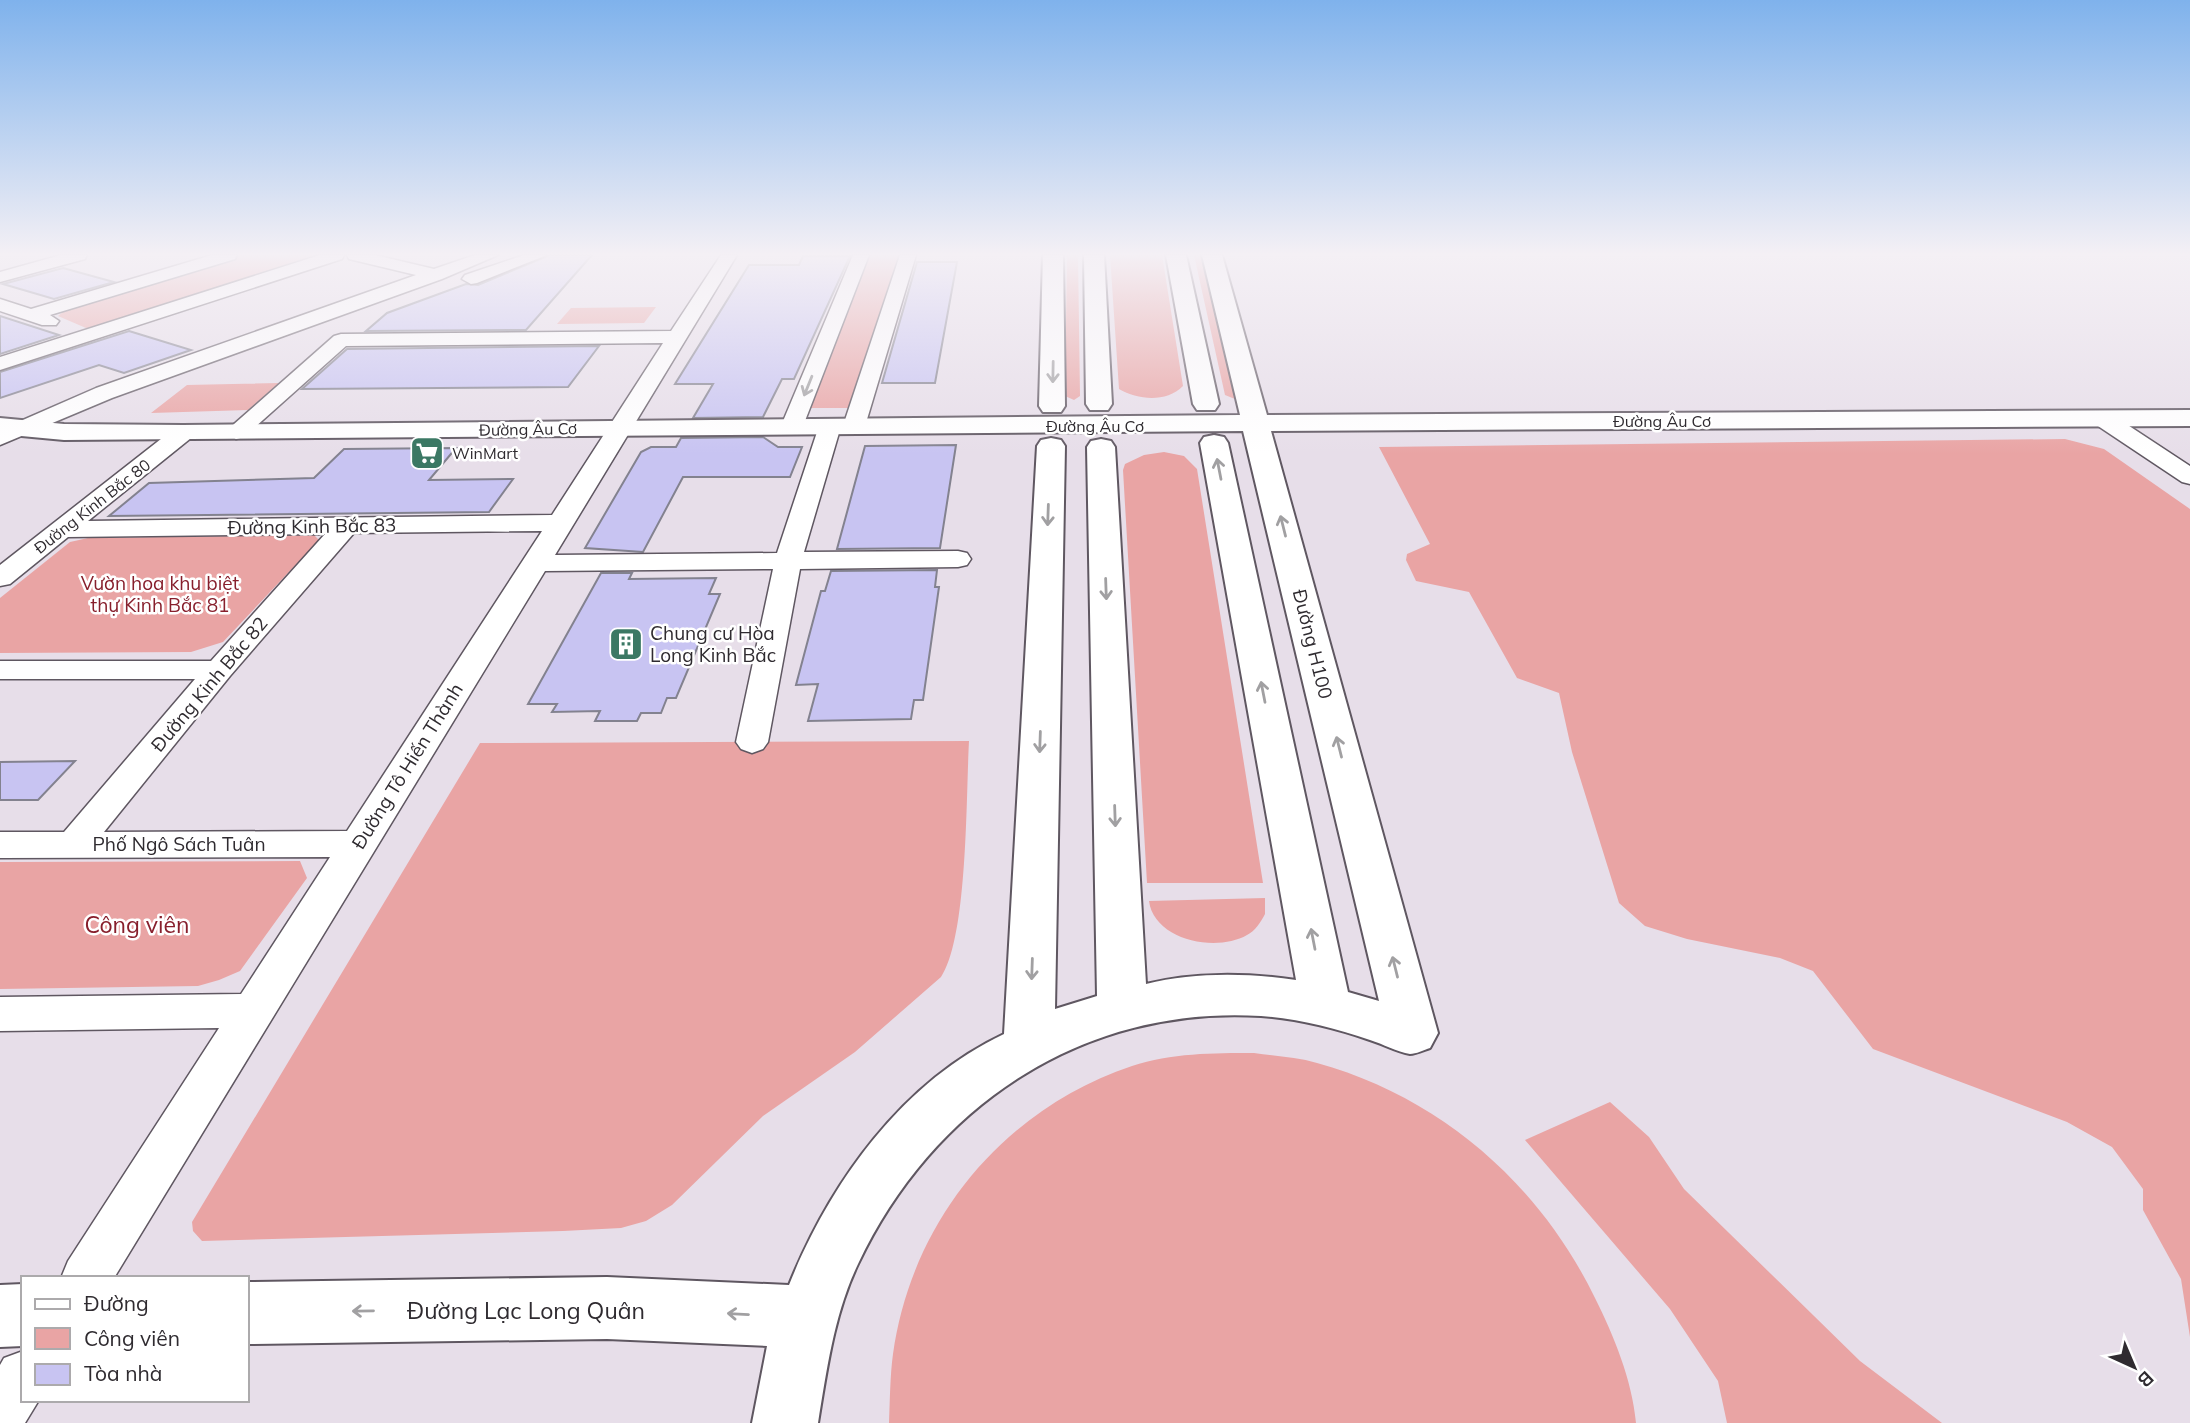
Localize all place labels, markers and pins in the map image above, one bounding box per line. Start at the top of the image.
supermarket icon: WinMart [408,434,446,472]
place label: WinMart [452,443,519,463]
place label: Chung cư Hòa Long Kinh Bắc [650,621,776,667]
building icon: Chung cư Hòa Long Kinh Bắc [607,625,645,663]

